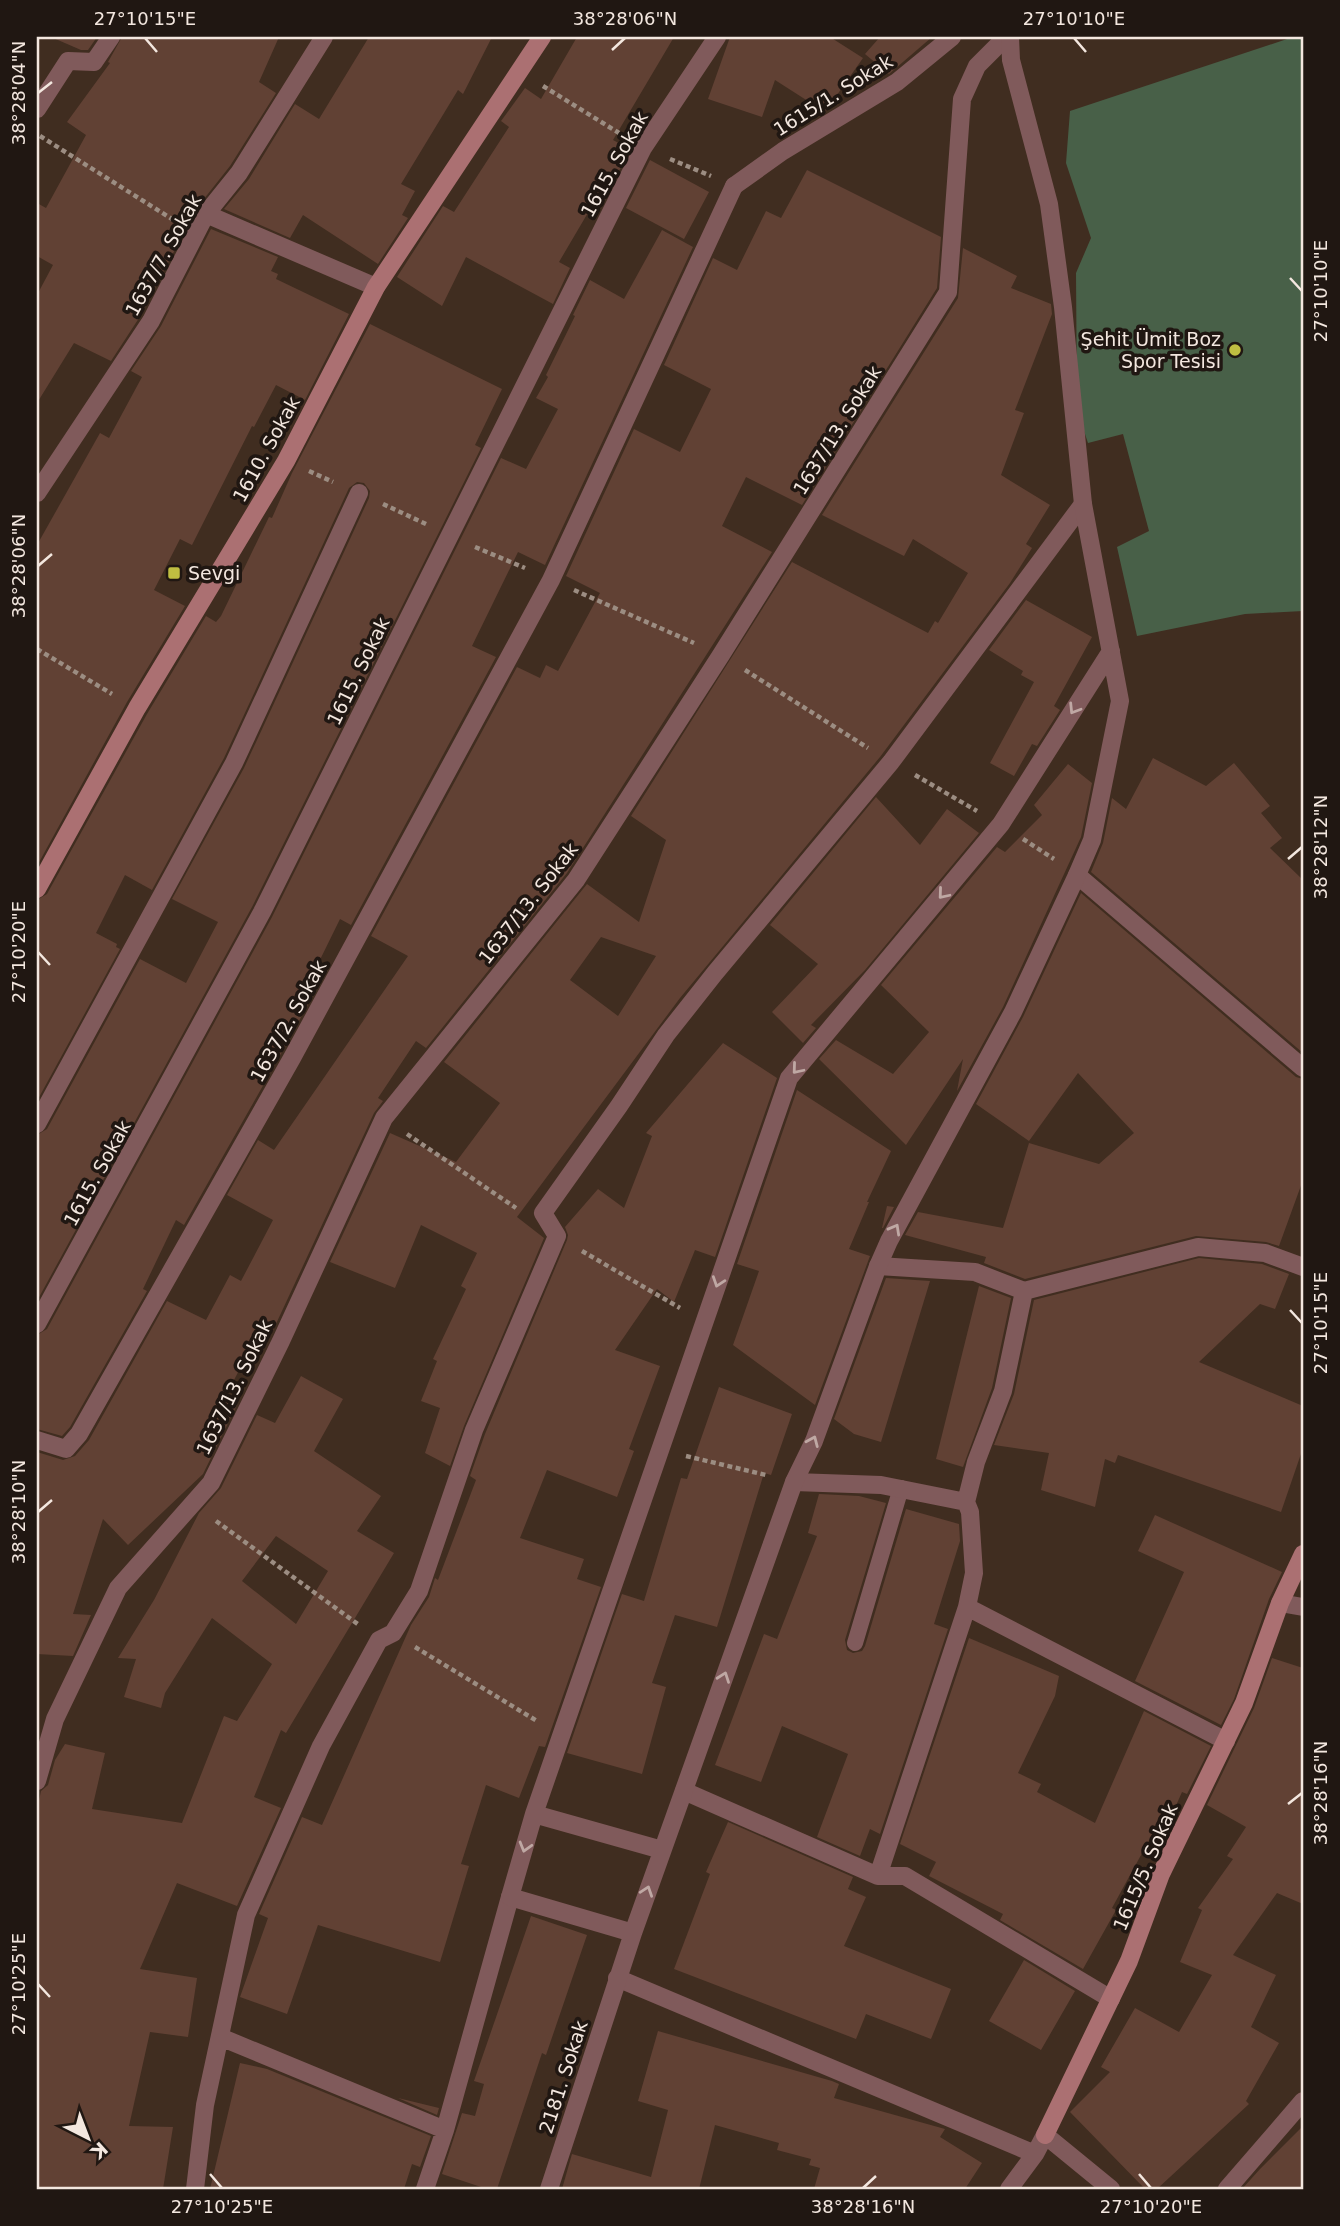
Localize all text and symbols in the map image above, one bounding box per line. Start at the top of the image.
text: 27°10'15"E [94,8,196,29]
text: 38°28'06"N [573,8,677,29]
text: 27°10'10"E [1023,8,1125,29]
text: 38°28'04"N [8,41,29,145]
street label: 1615/1. Sokak [770,50,896,140]
street label: 1615. Sokak [576,107,652,221]
street label: 1637/7. Sokak [120,190,206,320]
text: 27°10'10"E [1310,240,1331,342]
place label: Şehit Ümit Boz Spor Tesisi [1081,328,1221,372]
marker: Şehit Ümit Boz Spor Tesisi [1227,342,1243,358]
street label: 1637/13. Sokak [788,361,886,499]
street label: 1610. Sokak [228,392,304,506]
text: 38°28'06"N [8,514,29,618]
place label: Sevgi [188,562,240,584]
marker: Sevgi [166,565,182,581]
street label: 1615. Sokak [322,613,394,729]
one-way arrow [1070,701,1083,714]
text: 38°28'12"N [1310,795,1331,899]
street label: 1637/13. Sokak [474,838,582,968]
one-way arrow [939,886,951,899]
text: 27°10'20"E [8,901,29,1003]
street label: 1637/2. Sokak [245,956,331,1086]
one-way arrow [793,1061,805,1074]
street label: 1615. Sokak [59,1116,135,1230]
one-way arrow [887,1224,900,1236]
text: 27°10'15"E [1310,1272,1331,1374]
one-way arrow [712,1275,726,1287]
street label: 1637/13. Sokak [192,1316,276,1458]
one-way arrow [805,1436,819,1448]
text: 38°28'10"N [8,1460,29,1564]
one-way arrow [716,1671,730,1683]
text: 38°28'16"N [1310,1741,1331,1845]
street label: 1615/5. Sokak [1108,1800,1182,1934]
one-way arrow [518,1841,533,1853]
one-way arrow [639,1885,653,1897]
text: 27°10'25"E [8,1933,29,2035]
street label: 2181. Sokak [534,2018,592,2136]
north arrow [52,2104,122,2174]
text: K [86,2138,112,2165]
text: 27°10'25"E [171,2196,273,2217]
text: 38°28'16"N [811,2196,915,2217]
text: 27°10'20"E [1100,2196,1202,2217]

